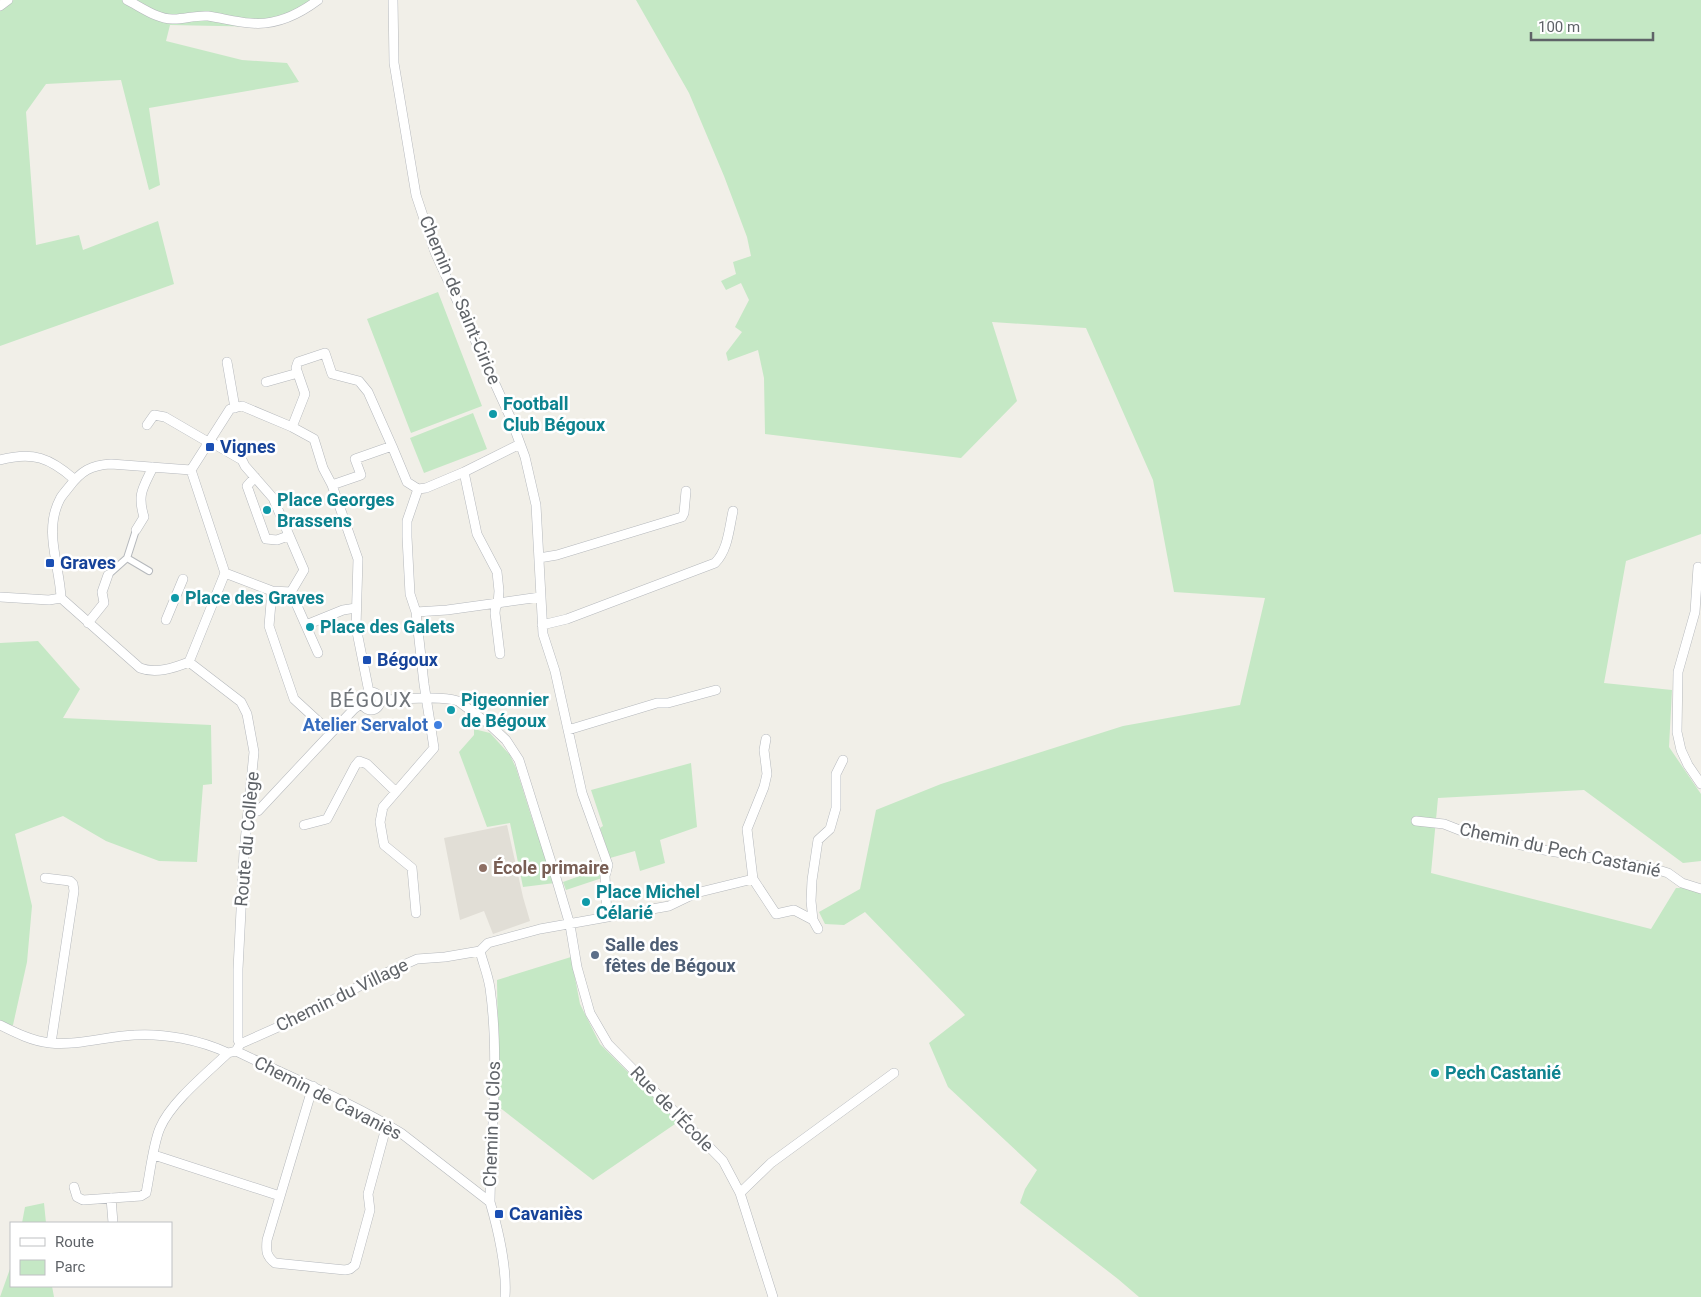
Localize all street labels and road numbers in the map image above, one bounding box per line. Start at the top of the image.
street label: Chemin de Saint-Cirice [415,212,506,387]
street label: Route du Collège [230,770,263,907]
street label: Chemin du Pech Castanié [1458,818,1663,881]
street label: Chemin du Village [272,953,411,1036]
street label: Chemin de Cavaniès [251,1051,406,1144]
street label: Chemin du Clos [479,1061,504,1187]
street label: Rue de l'École [626,1062,718,1156]

